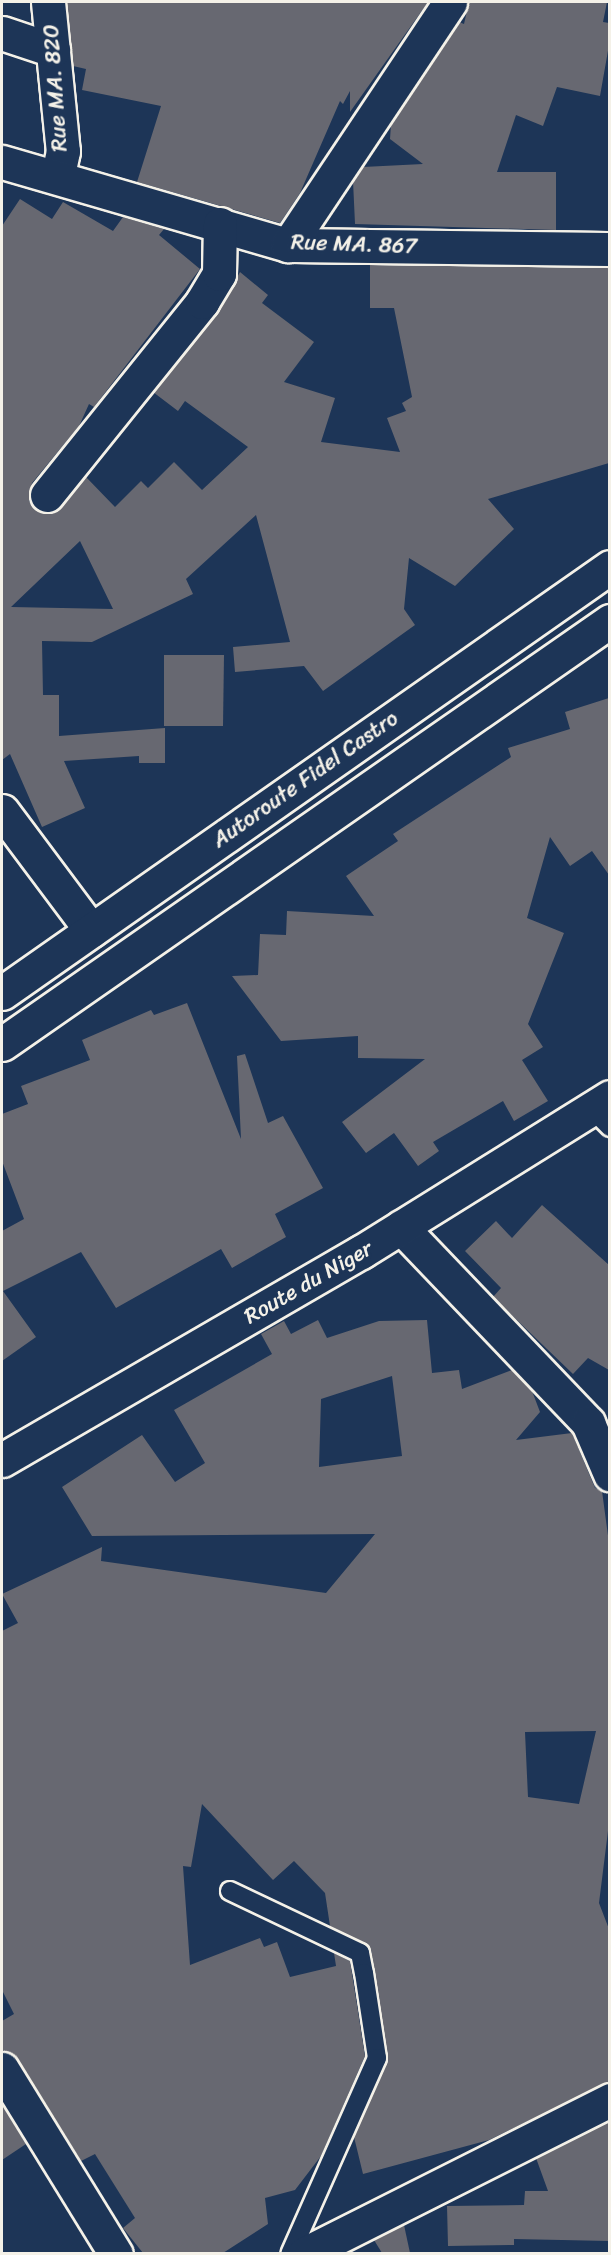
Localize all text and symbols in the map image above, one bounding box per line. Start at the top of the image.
street label: Rue MA. 820 [37,24,73,152]
street label: Rue MA. 867 [291,229,417,259]
street label: Autoroute Fidel Castro [206,704,404,854]
street label: Route du Niger [239,1235,377,1329]

